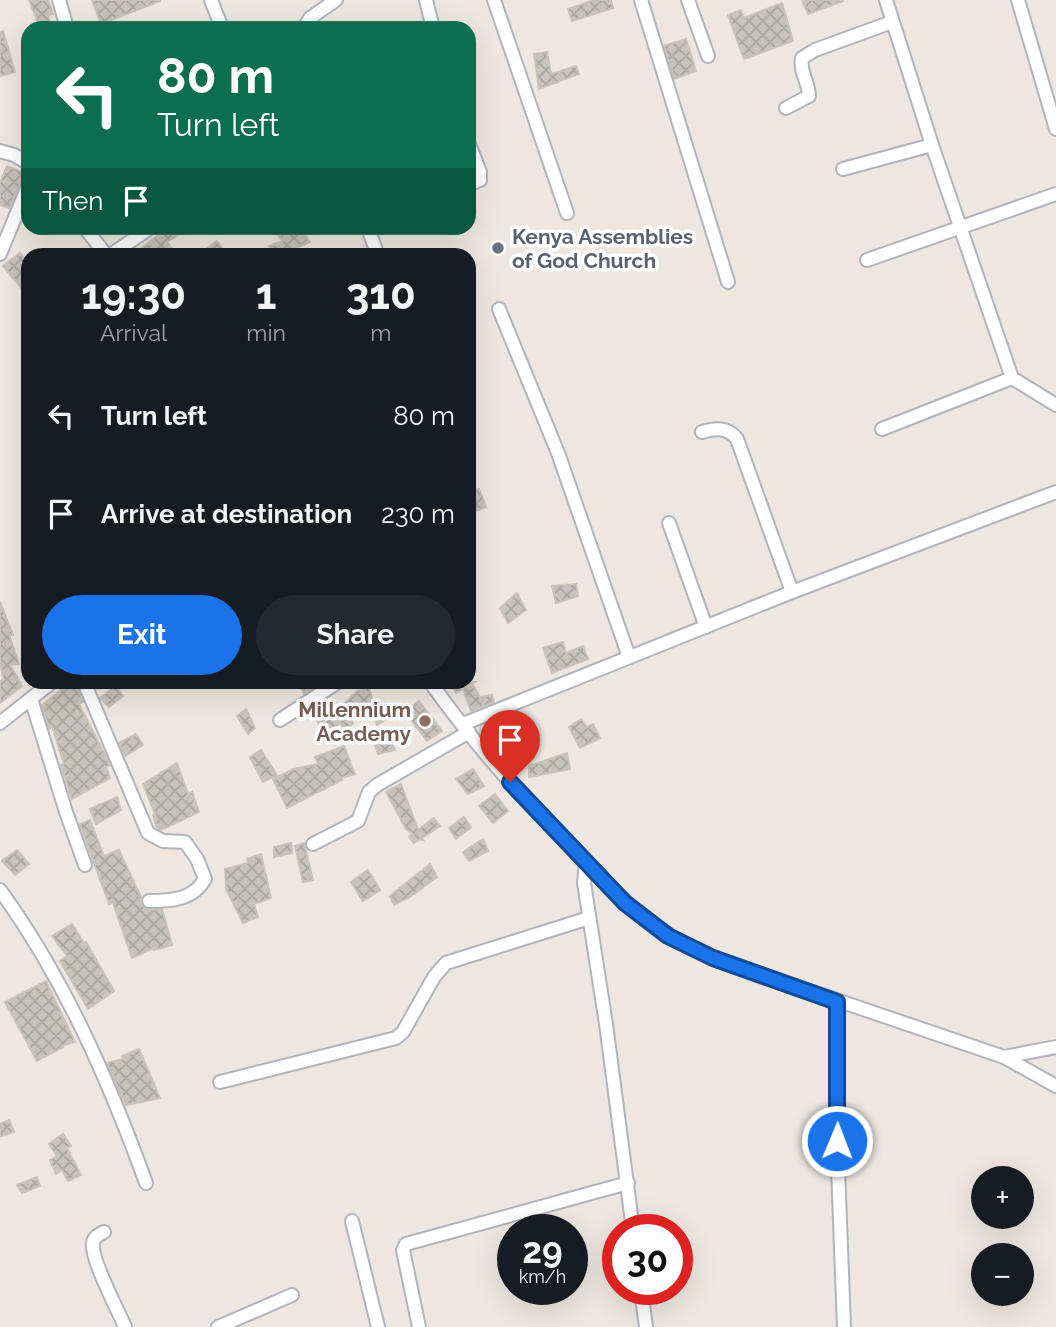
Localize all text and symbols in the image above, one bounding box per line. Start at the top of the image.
text: 80 m [157,47,274,104]
icon: left [42,49,133,140]
text: Turn left [157,106,279,143]
icon: arrive [117,182,155,220]
text: Then [42,186,103,216]
place label: Kenya Assemblies of God Church [512,224,693,273]
marker: Kenya Assemblies of God Church [490,240,506,256]
text: 19:30 [81,270,186,319]
text: 1 [256,270,276,319]
text: 310 [346,270,416,319]
text: Arrival [100,319,167,346]
text: min [246,319,286,346]
text: m [370,319,391,346]
icon: left [42,397,80,435]
text: Turn left [101,401,207,431]
text: 80 m [393,401,455,431]
icon: arrive [42,495,80,533]
text: Arrive at destination [101,499,352,529]
text: 230 m [381,499,455,529]
button: Exit [42,595,242,675]
button: Share [256,595,455,675]
place label: Millennium Academy [298,697,411,746]
pin [480,710,540,782]
marker: Millennium Academy [417,713,433,729]
icon: arrive [491,721,529,759]
position arrow [800,1104,874,1178]
map controls [971,1166,1034,1306]
button: + [971,1166,1034,1229]
speed limit sign: 30 [602,1214,693,1305]
text: 29 [522,1230,563,1271]
button: − [971,1243,1034,1306]
text: km/h [519,1266,566,1287]

